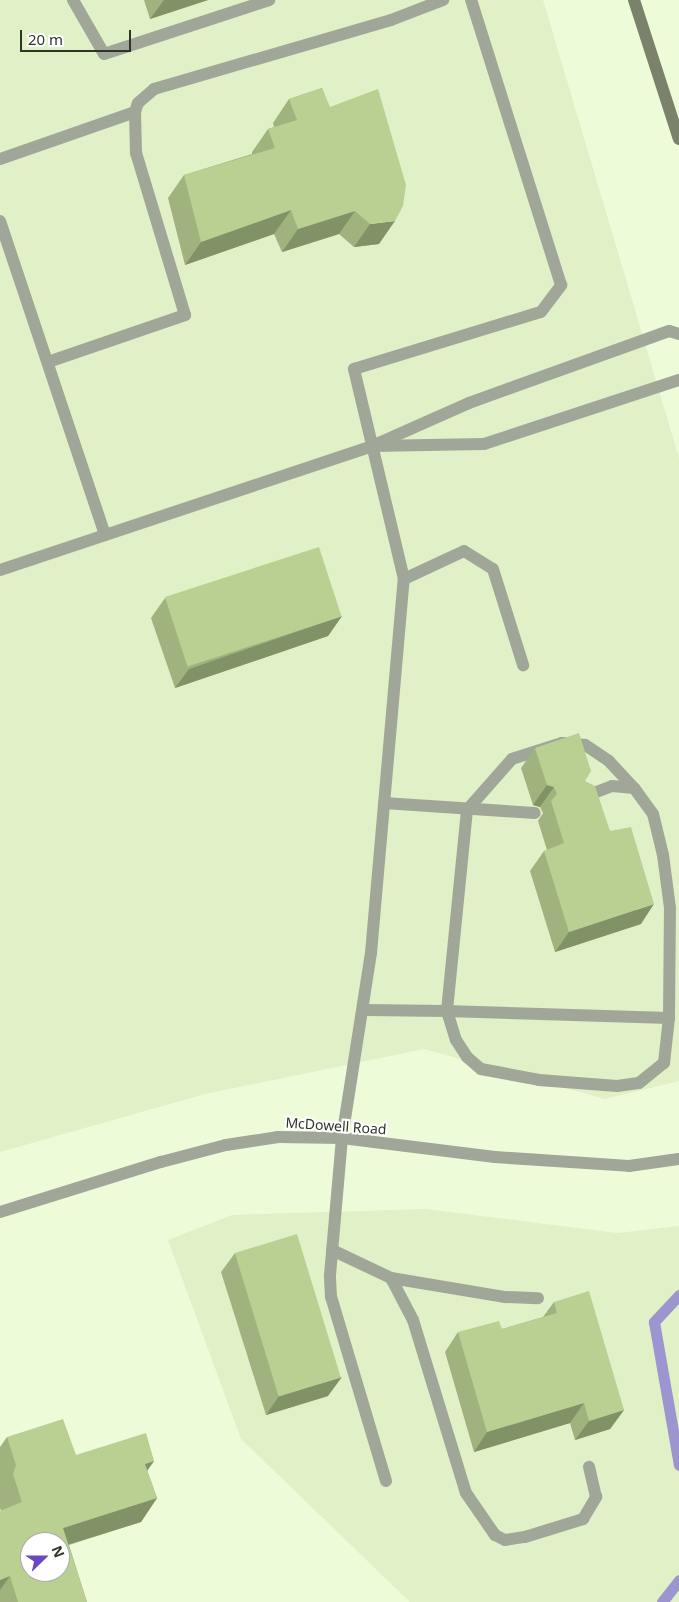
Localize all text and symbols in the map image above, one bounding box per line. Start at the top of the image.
scale bar [22,20,134,52]
text: 20 m [28,29,63,49]
street label: McDowell Road [285,1114,387,1138]
north arrow [20,1532,70,1582]
text: N [47,1543,69,1560]

